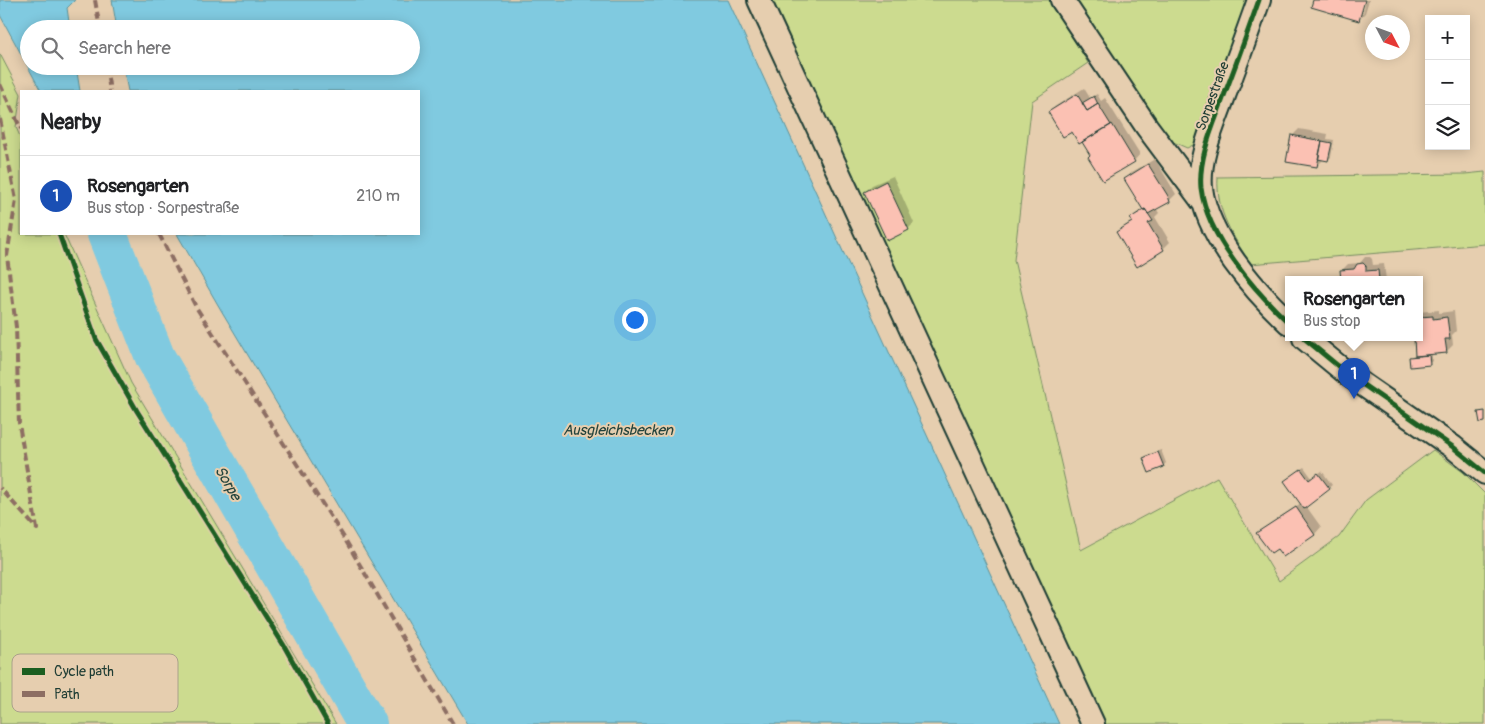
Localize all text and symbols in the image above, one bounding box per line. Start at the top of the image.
north arrow [1365,15,1410,60]
map controls [1425,15,1470,150]
button: + [1425,15,1470,60]
search box [20,20,420,75]
icon: search [38,34,66,62]
text: Search here [78,36,171,60]
street label: Sorpestraße [1192,59,1233,133]
button: − [1425,60,1470,105]
button: layers [1425,105,1470,150]
text: Nearby [40,109,101,136]
text: Rosengarten [87,174,189,198]
text: 1 [53,186,59,206]
text: 210 m [356,186,400,206]
text: Bus stop · Sorpestraße [87,198,239,218]
popup [1285,276,1423,341]
text: Rosengarten [1303,287,1405,311]
your location [622,307,648,333]
text: Bus stop [1303,311,1361,331]
pin: 1 [1338,358,1370,399]
water label: Ausgleichsbecken [563,421,675,440]
water label: Sorpe [210,463,246,505]
legend [12,654,178,712]
text: Cycle path [54,663,114,680]
text: Path [54,686,79,703]

